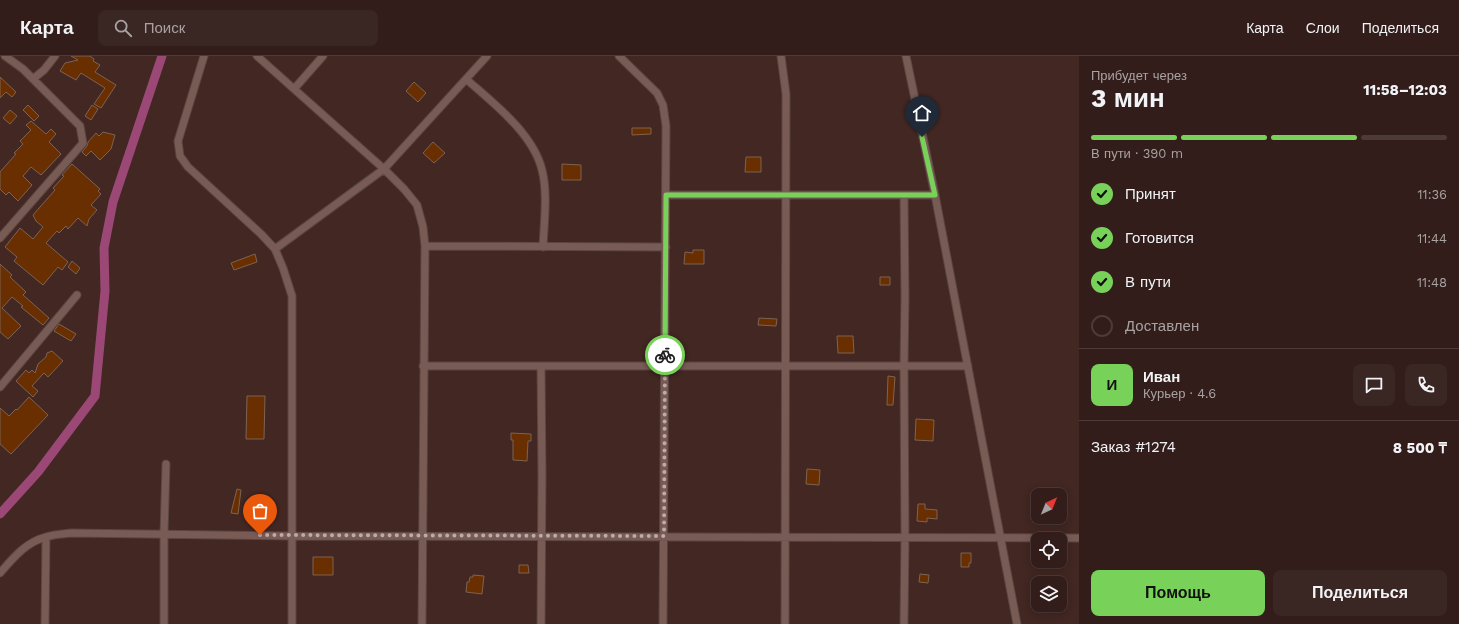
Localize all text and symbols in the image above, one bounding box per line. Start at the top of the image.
search box [98,10,378,46]
text: Карта [20,16,74,39]
icon: search [112,17,134,39]
text: Поиск [144,19,185,37]
text: Карта [1246,20,1284,36]
text: Слои [1306,20,1340,36]
text: Поделиться [1362,20,1439,36]
text: Прибудет через [1091,68,1187,83]
text: 11:58–12:03 [1363,81,1447,99]
text: 3 мин [1091,83,1165,113]
pin [905,96,939,137]
icon: home [911,102,933,124]
text: В пути · 390 m [1091,146,1183,161]
icon: check [1091,183,1113,205]
text: Принят [1125,185,1176,203]
text: 11:36 [1418,187,1447,202]
icon: check [1091,227,1113,249]
text: Готовится [1125,229,1194,247]
text: 11:44 [1417,231,1447,246]
icon: check [1091,271,1113,293]
text: В пути [1125,273,1171,291]
text: 11:48 [1417,275,1447,290]
text: Доставлен [1125,317,1199,335]
courier [645,335,685,375]
icon: bike [654,344,676,366]
button: chat [1353,364,1395,406]
button: phone [1405,364,1447,406]
text: Иван [1143,368,1180,386]
text: И [1107,376,1117,394]
text: Курьер · 4.6 [1143,386,1216,401]
text: Заказ #1274 [1091,438,1176,456]
text: 8 500 ₸ [1393,439,1447,457]
north arrow [1031,488,1067,524]
map controls [1031,488,1067,612]
pin [243,494,277,535]
icon: bag [249,500,271,522]
button: locate [1031,532,1067,568]
button: Помощь [1091,570,1265,616]
button: Поделиться [1273,570,1447,616]
button: layers [1031,576,1067,612]

